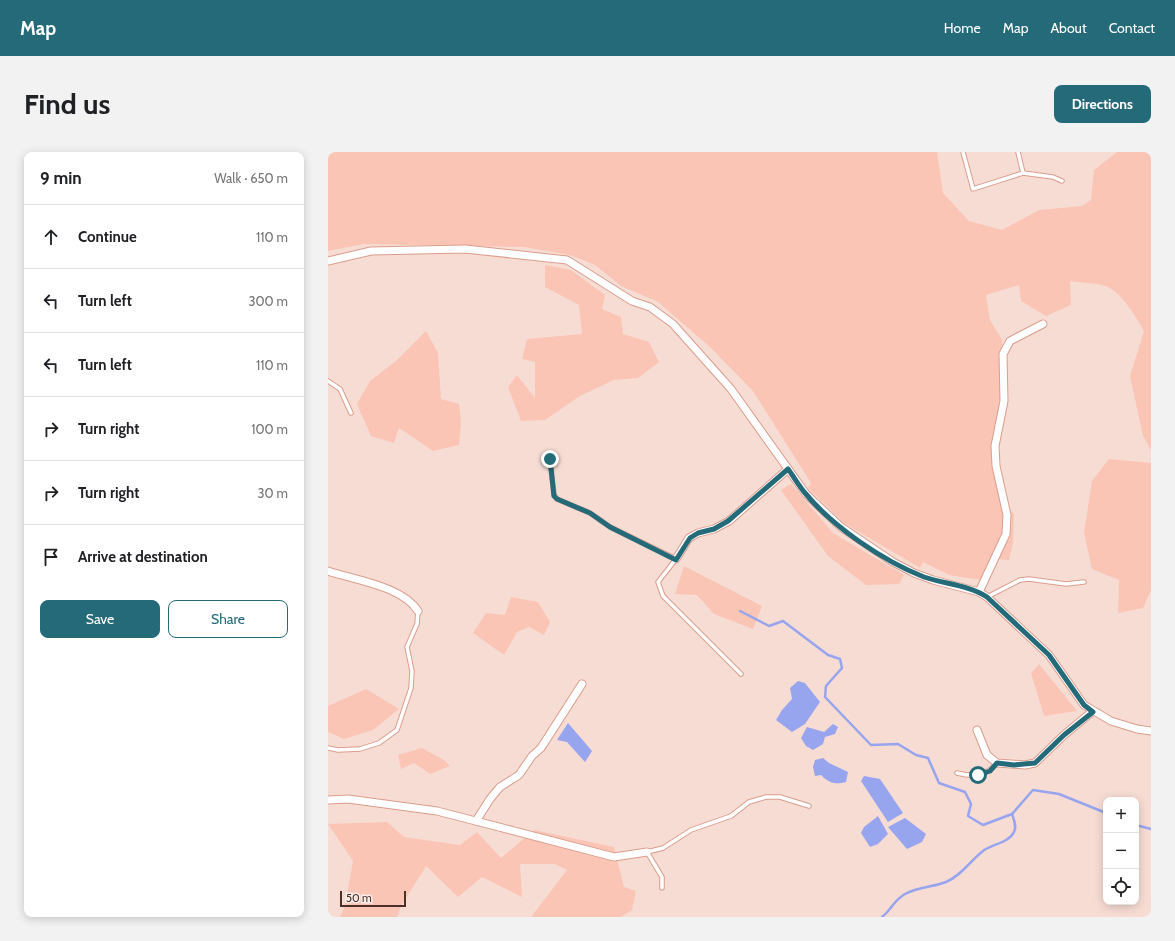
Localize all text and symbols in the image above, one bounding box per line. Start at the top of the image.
text: Map [20,17,56,40]
text: Home [944,19,981,37]
text: Map [1003,19,1028,37]
text: About [1050,19,1087,37]
text: Contact [1109,19,1155,37]
button: Directions [1054,85,1151,123]
text: Find us [24,87,110,121]
text: 9 min [40,168,82,188]
text: Walk · 650 m [214,170,288,186]
icon: ahead [40,226,62,248]
text: Continue [78,228,137,246]
text: 110 m [256,229,288,245]
icon: left [40,290,62,312]
text: Turn left [78,292,132,310]
text: 300 m [248,293,288,309]
icon: left [40,354,62,376]
text: Turn left [78,356,132,374]
text: 110 m [256,357,288,373]
icon: right [40,418,62,440]
text: Turn right [78,420,139,438]
text: 100 m [251,421,288,437]
route end [541,450,559,468]
icon: right [40,482,62,504]
text: Turn right [78,484,139,502]
text: 30 m [258,485,288,501]
icon: arrive [40,546,62,568]
text: Arrive at destination [78,548,208,566]
button: Save [40,600,160,638]
button: Share [168,600,288,638]
route start [969,766,987,784]
map controls [1103,797,1139,905]
button: + [1103,797,1139,833]
button: − [1103,833,1139,869]
button: locate [1103,869,1139,905]
scale bar [340,889,406,908]
text: 50 m [346,891,372,905]

